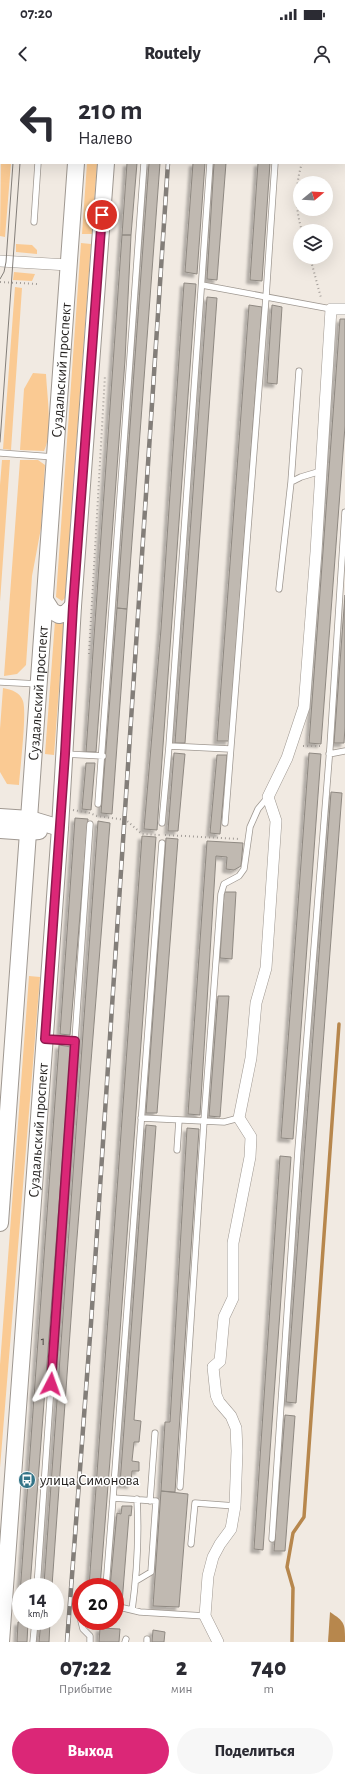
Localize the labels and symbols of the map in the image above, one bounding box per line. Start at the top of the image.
north arrow [293,176,333,216]
pin [85,198,119,232]
street label: Суздальский проспект [49,302,74,438]
street label: Суздальский проспект [26,625,51,761]
street label: Суздальский проспект [26,1062,51,1198]
house number: 1 [41,1335,45,1348]
position arrow [30,1363,72,1405]
bus stop icon: улица Симонова [17,1470,37,1490]
place label: улица Симонова [39,1473,140,1488]
speed limit sign: 20 [72,1578,124,1630]

